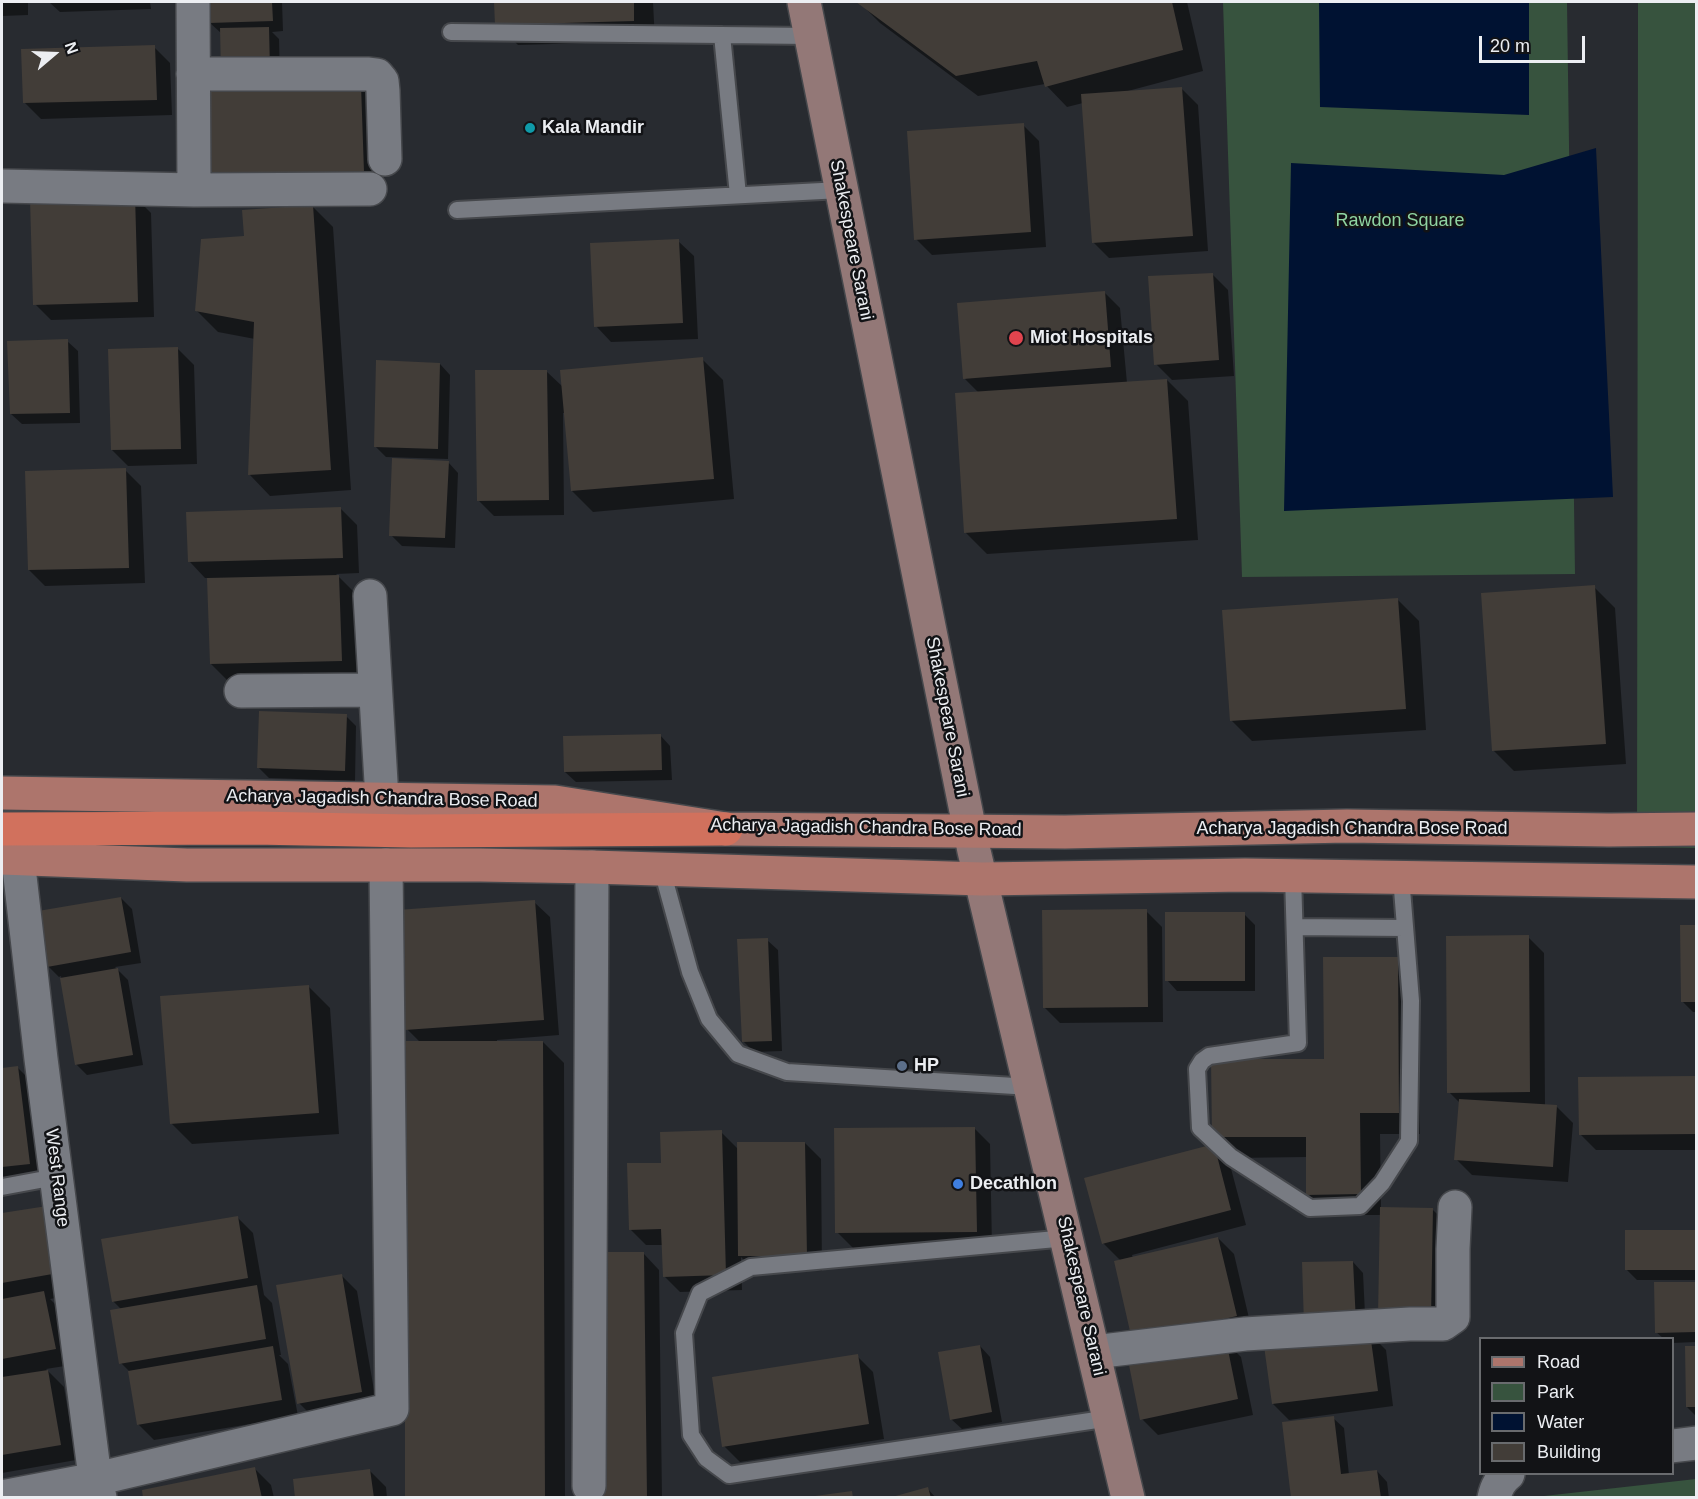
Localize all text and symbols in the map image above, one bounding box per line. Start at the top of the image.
north arrow [24,24,84,84]
scale bar [1482,24,1588,62]
text: 20 m [1490,36,1530,56]
text: N [62,40,81,56]
place label: Kala Mandir [542,117,644,139]
marker: Kala Mandir [523,121,537,135]
street label: Shakespeare Sarani [825,158,877,322]
park label: Rawdon Square [1335,210,1465,232]
place label: Miot Hospitals [1030,327,1153,349]
marker: Miot Hospitals [1007,329,1025,347]
street label: Shakespeare Sarani [921,635,973,799]
street label: Acharya Jagadish Chandra Bose Road [226,785,538,813]
street label: Acharya Jagadish Chandra Bose Road [710,814,1022,842]
street label: Acharya Jagadish Chandra Bose Road [1196,818,1508,840]
place label: HP [914,1055,939,1077]
marker: HP [895,1059,909,1073]
street label: West Range [40,1128,74,1228]
place label: Decathlon [970,1173,1057,1195]
marker: Decathlon [951,1177,965,1191]
street label: Shakespeare Sarani [1052,1214,1110,1378]
legend [1479,1337,1674,1475]
text: Road [1537,1352,1580,1372]
text: Park [1537,1382,1574,1402]
text: Water [1537,1412,1584,1432]
text: Building [1537,1442,1601,1462]

